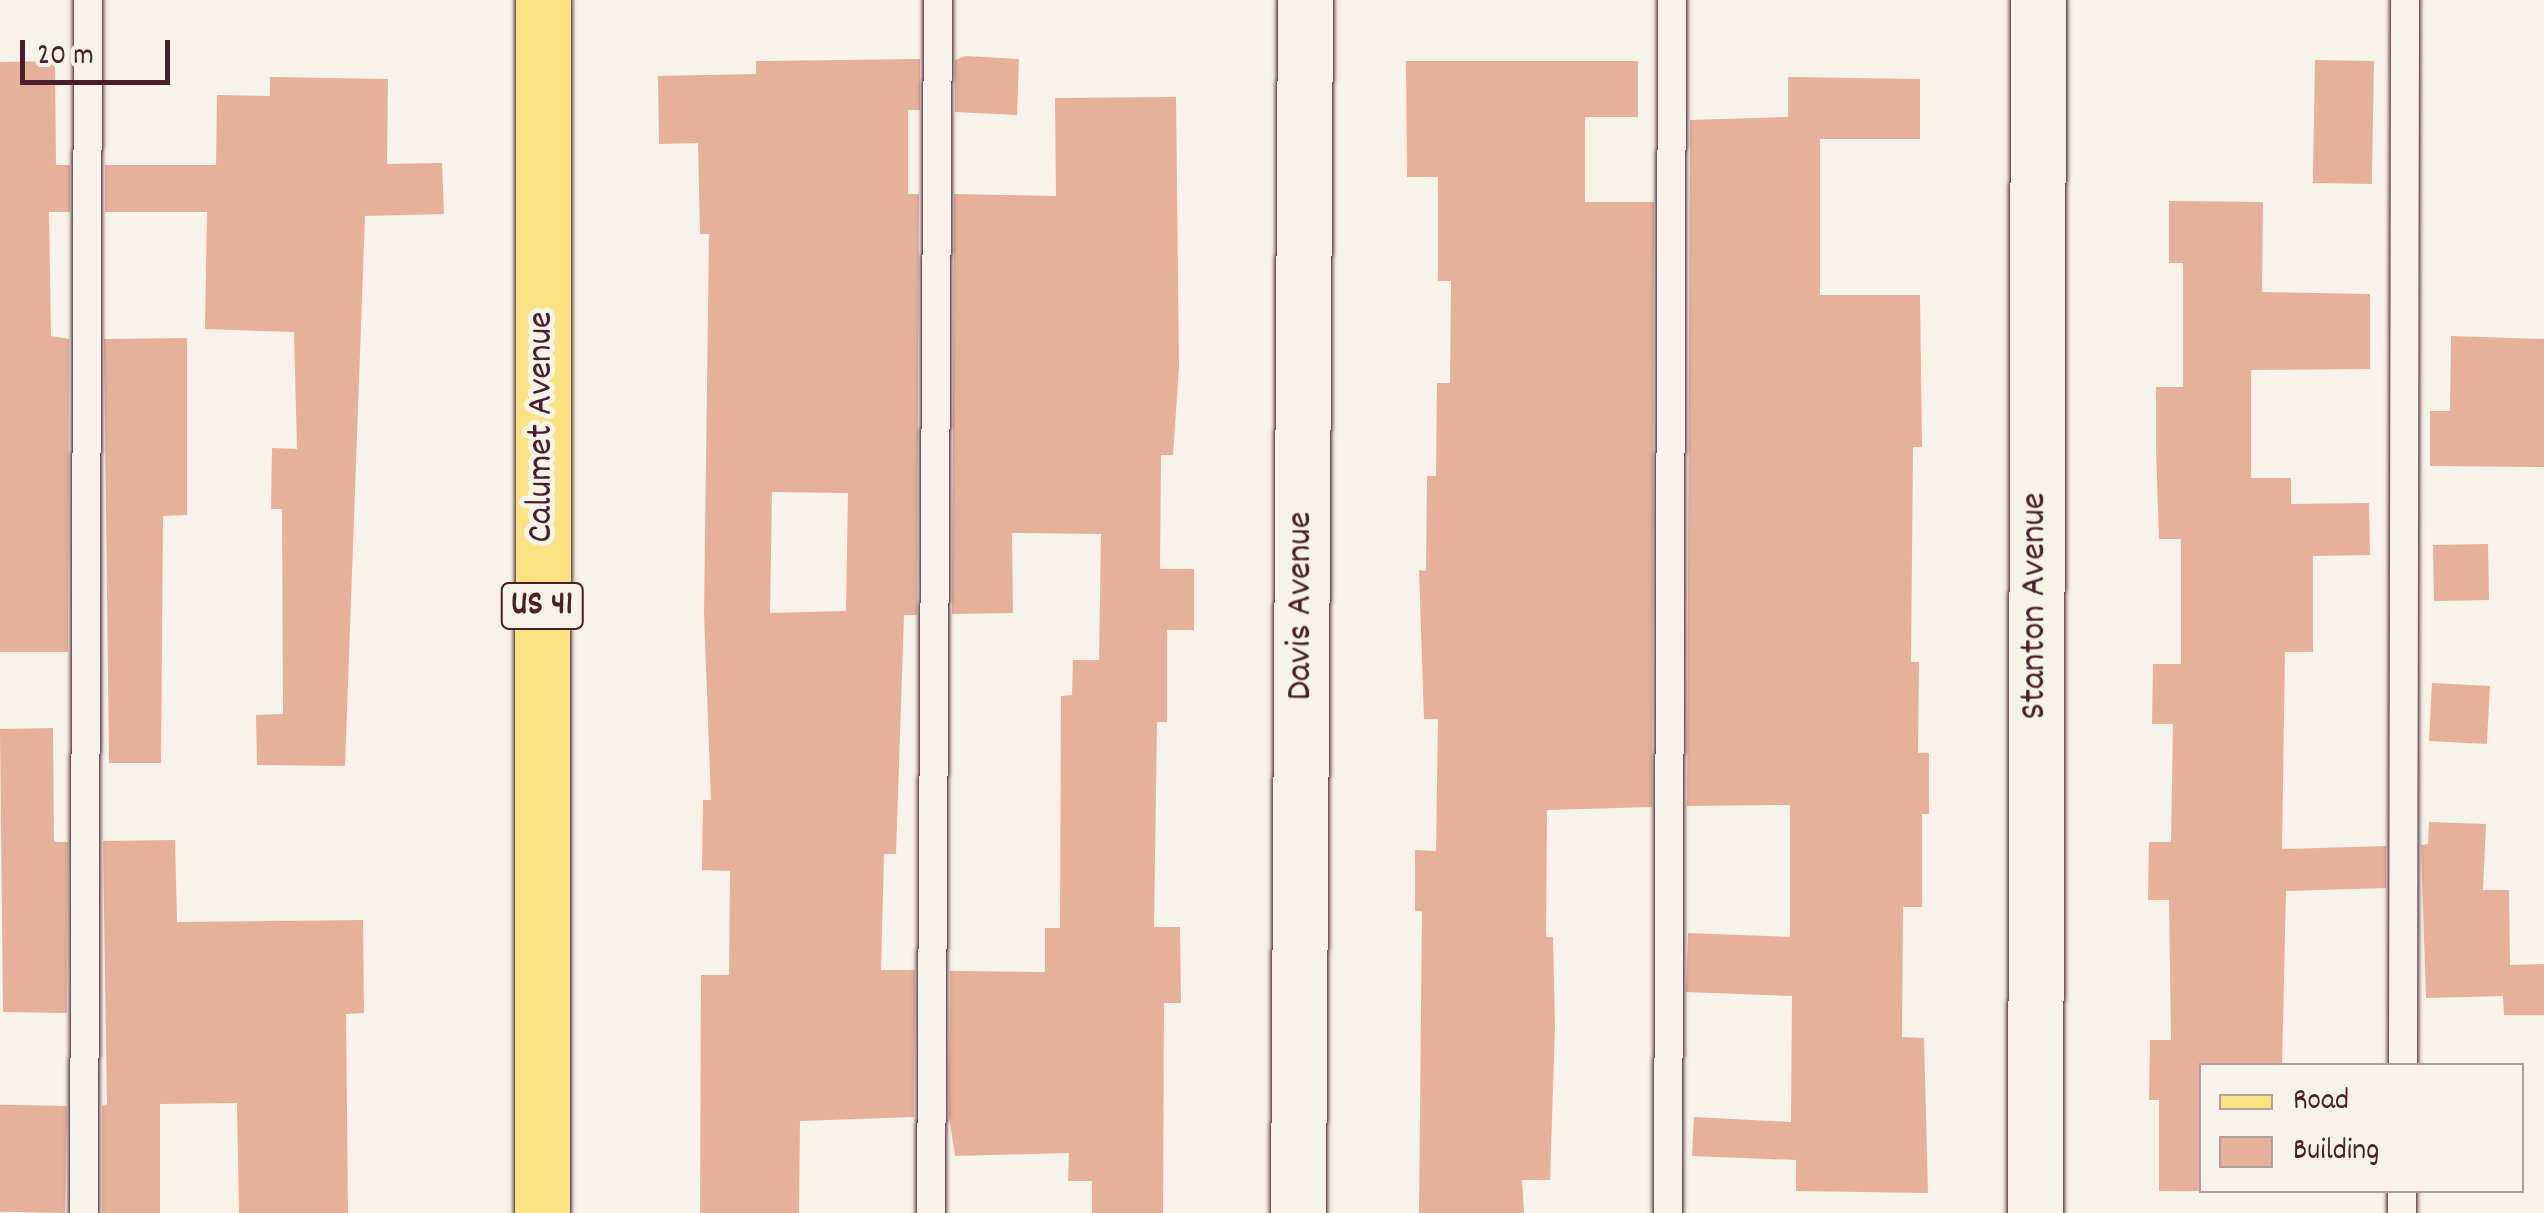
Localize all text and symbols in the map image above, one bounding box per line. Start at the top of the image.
scale bar [25,20,175,82]
text: 20 m [37,36,94,79]
street label: Calumet Avenue [520,311,566,543]
street label: Stanton Avenue [2013,492,2059,720]
street label: Davis Avenue [1279,512,1325,700]
road number: US 41 [500,576,584,636]
legend [2199,1063,2524,1193]
text: Road [2293,1081,2349,1124]
text: Building [2293,1131,2379,1174]

